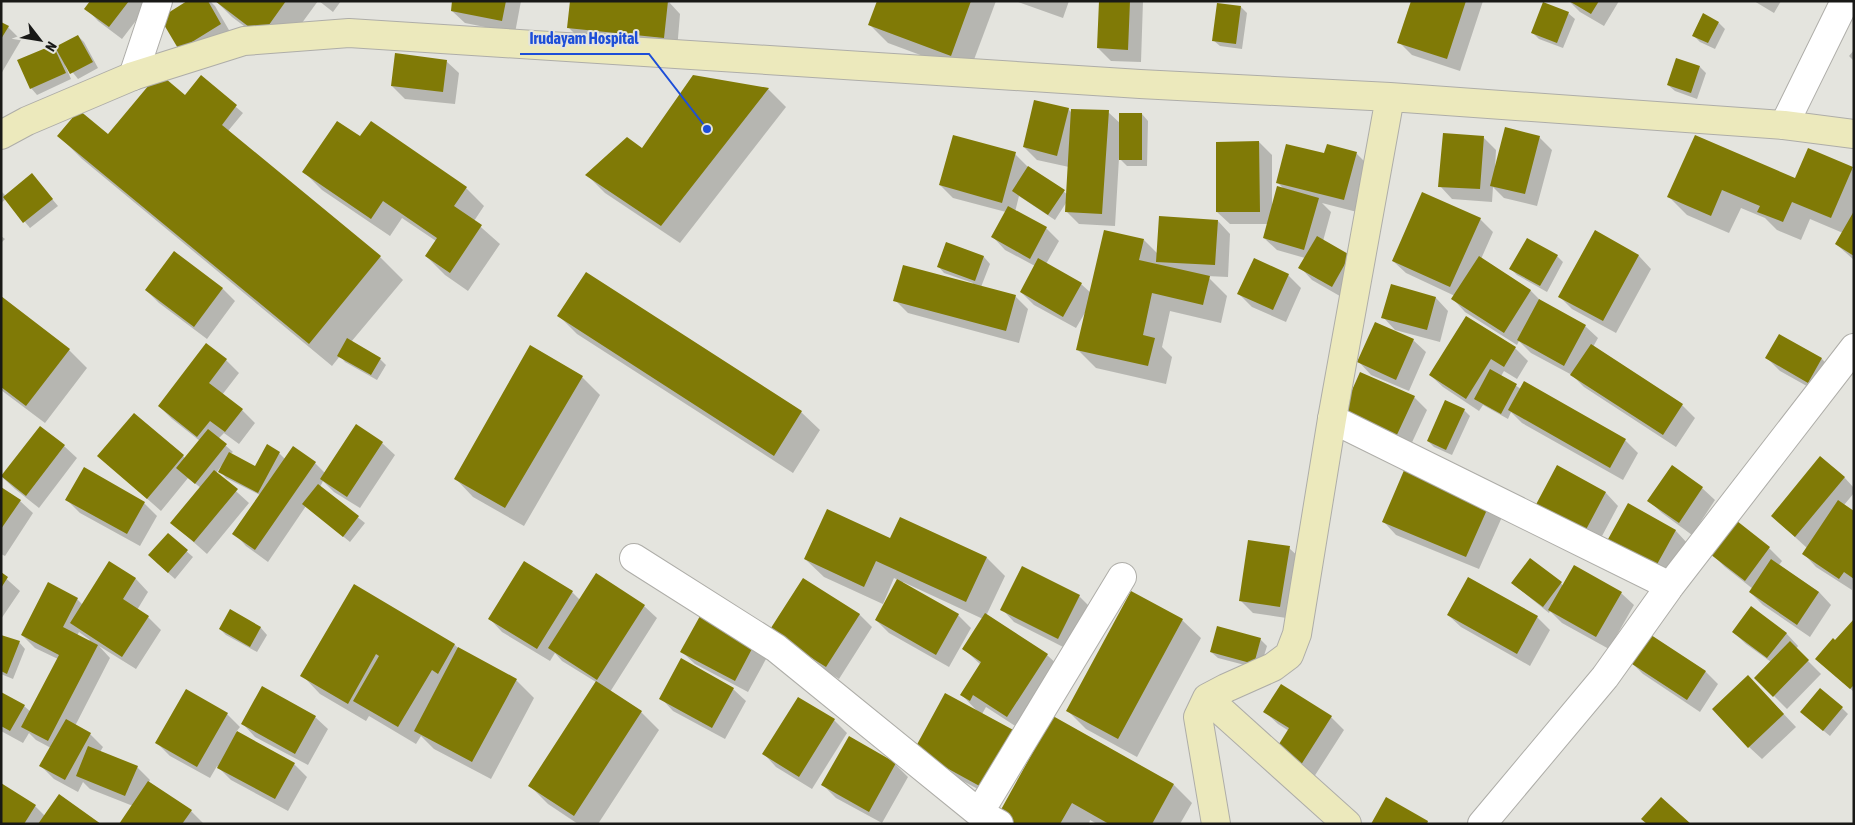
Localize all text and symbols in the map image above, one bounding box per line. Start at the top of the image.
north arrow [15,15,65,65]
callout: Irudayam Hospital [520,23,649,54]
text: Irudayam Hospital [529,29,639,47]
text: N [42,39,60,54]

